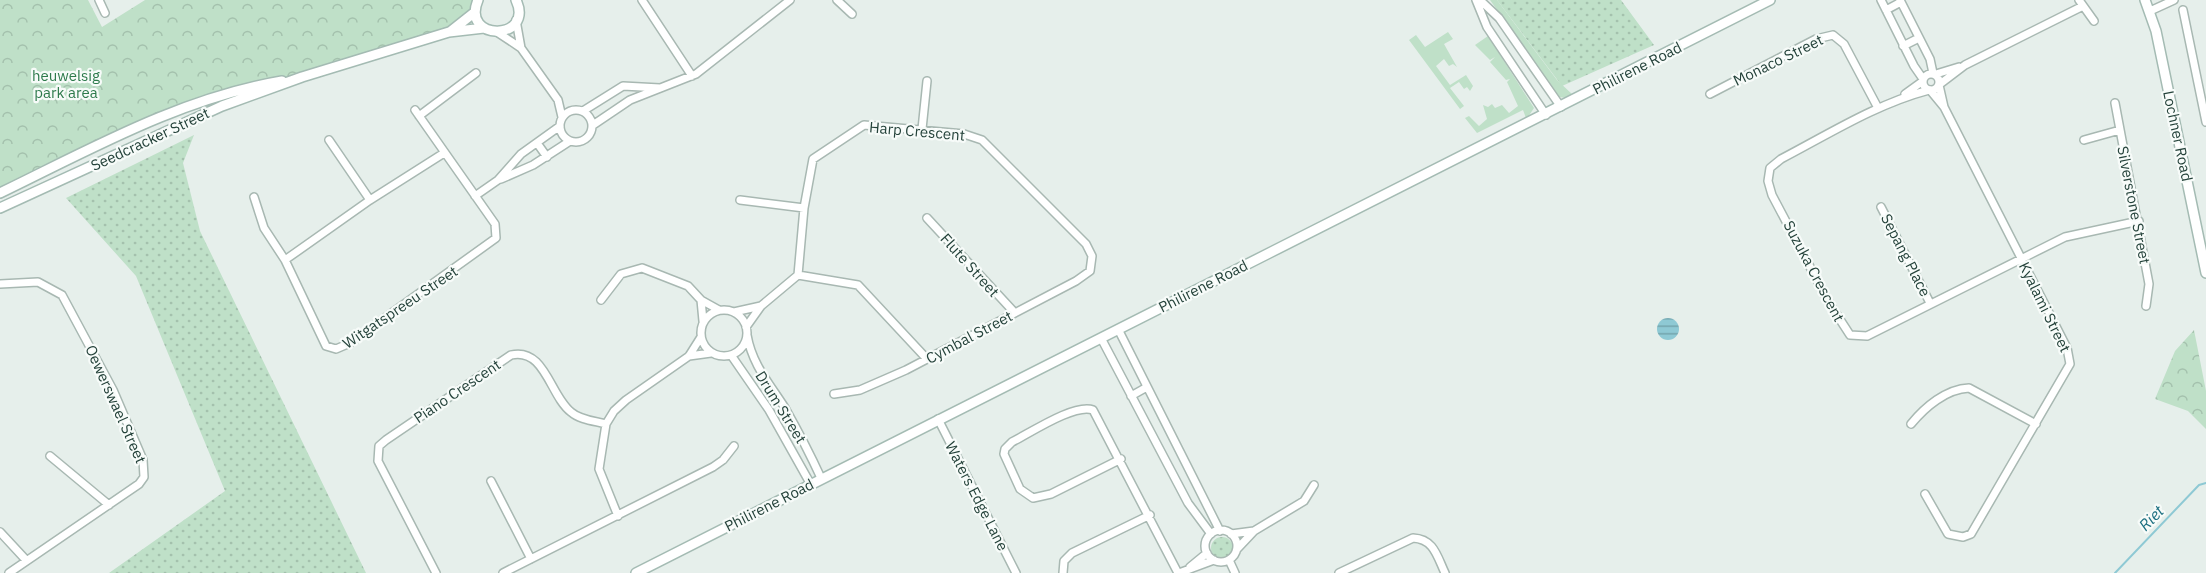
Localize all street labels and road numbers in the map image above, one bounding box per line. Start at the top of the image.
street label: Monaco Street [1730,30,1826,90]
street label: Philirene Road [1589,37,1685,99]
street label: Lochner Road [2159,89,2197,183]
street label: Seedcracker Street [88,103,212,175]
street label: Harp Crescent [868,117,966,145]
street label: Silverstone Street [2113,144,2155,266]
street label: Sepang Place [1877,210,1935,300]
street label: Suzuka Crescent [1779,217,1849,325]
street label: Flute Street [936,229,1004,301]
street label: Philirene Road [1155,255,1251,317]
street label: Kyalami Street [2015,259,2075,355]
street label: Witgatspreeu Street [339,262,461,352]
street label: Cymbal Street [922,306,1016,368]
street label: Oewerswael Street [81,342,151,466]
street label: Piano Crescent [410,355,504,427]
street label: Drum Street [751,367,811,447]
street label: Waters Edge Lane [941,438,1013,554]
street label: Philirene Road [721,474,817,536]

